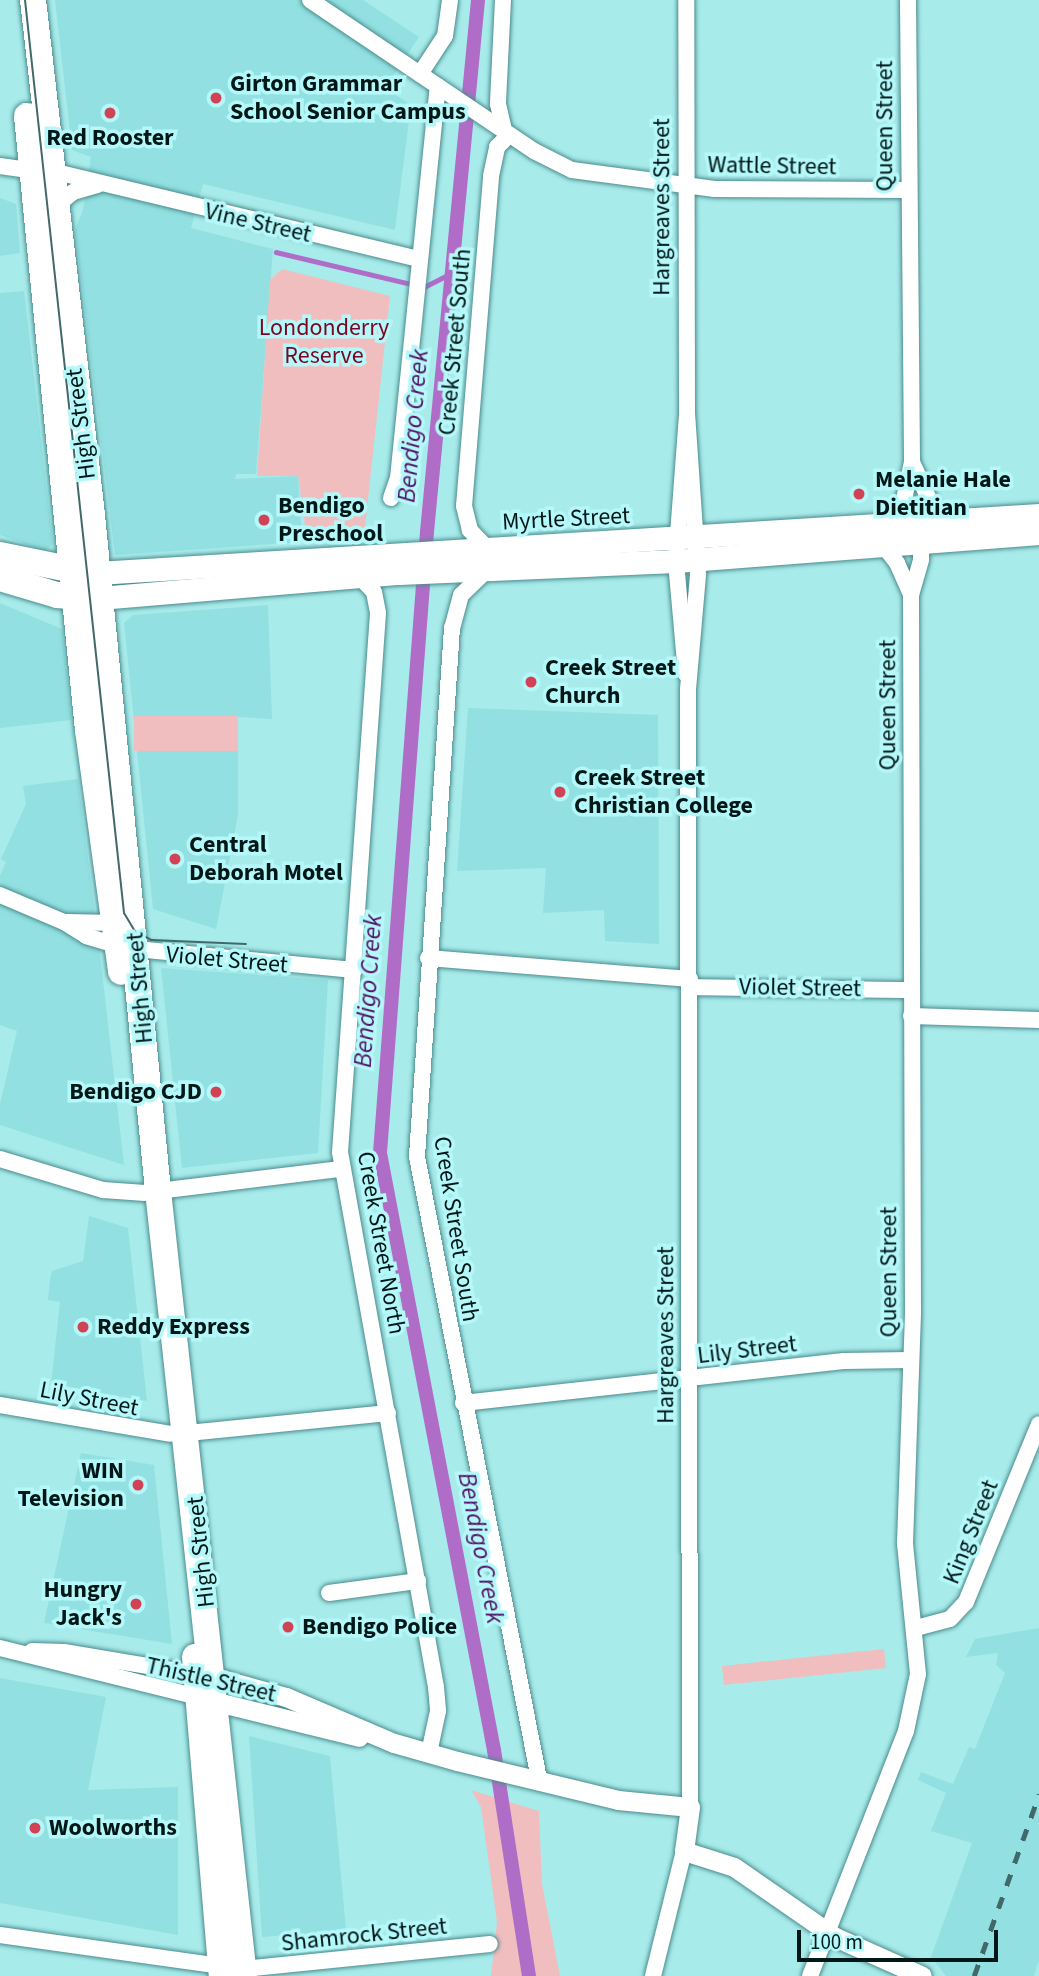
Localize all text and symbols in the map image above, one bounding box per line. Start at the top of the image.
street label: Queen Street [871,61,899,191]
place label: Girton Grammar School Senior Campus [230,70,466,126]
marker: Girton Grammar School Senior Campus [208,90,224,106]
marker: Red Rooster [102,105,118,121]
street label: Hargreaves Street [648,118,676,296]
place label: Red Rooster [46,124,174,152]
street label: Wattle Street [707,150,837,182]
street label: Vine Street [202,197,314,249]
street label: Creek Street South [432,247,478,437]
park label: Londonderry Reserve [259,314,389,370]
water label: Bendigo Creek [391,348,435,504]
street label: High Street [60,367,102,481]
place label: Melanie Hale Dietitian [875,466,1011,522]
marker: Melanie Hale Dietitian [849,484,869,504]
place label: Bendigo Preschool [278,492,383,548]
street label: Myrtle Street [501,501,631,537]
marker: Bendigo Preschool [256,512,272,528]
street label: Queen Street [874,640,902,770]
place label: Creek Street Church [545,654,676,710]
marker: Creek Street Church [523,674,539,690]
place label: Creek Street Christian College [574,764,753,820]
marker: Creek Street Christian College [552,784,568,800]
place label: Central Deborah Motel [189,831,343,887]
marker: Central Deborah Motel [167,851,183,867]
water label: Bendigo Creek [347,913,389,1069]
street label: High Street [121,931,159,1045]
street label: Violet Street [165,940,289,980]
street label: Violet Street [739,973,861,1003]
place label: Bendigo CJD [69,1078,202,1106]
marker: Bendigo CJD [208,1084,224,1100]
street label: Creek Street South [427,1134,485,1324]
street label: Creek Street North [351,1149,411,1337]
street label: Queen Street [875,1207,903,1337]
street label: Hargreaves Street [652,1246,680,1424]
place label: Reddy Express [97,1313,250,1341]
marker: Reddy Express [75,1319,91,1335]
street label: Lily Street [696,1330,798,1370]
street label: Lily Street [37,1375,141,1423]
place label: WIN Television [17,1457,124,1513]
water label: Bendigo Creek [451,1470,511,1626]
street label: King Street [937,1476,1005,1588]
marker: WIN Television [130,1477,146,1493]
street label: High Street [181,1495,221,1609]
place label: Hungry Jack's [43,1576,122,1632]
marker: Hungry Jack's [128,1596,144,1612]
place label: Bendigo Police [302,1613,457,1641]
marker: Bendigo Police [280,1619,296,1635]
street label: Thistle Street [143,1651,279,1709]
place label: Woolworths [49,1814,177,1842]
marker: Woolworths [27,1820,43,1836]
street label: Shamrock Street [280,1912,448,1958]
scale bar [801,1916,1002,1960]
text: 100 m [810,1927,863,1957]

